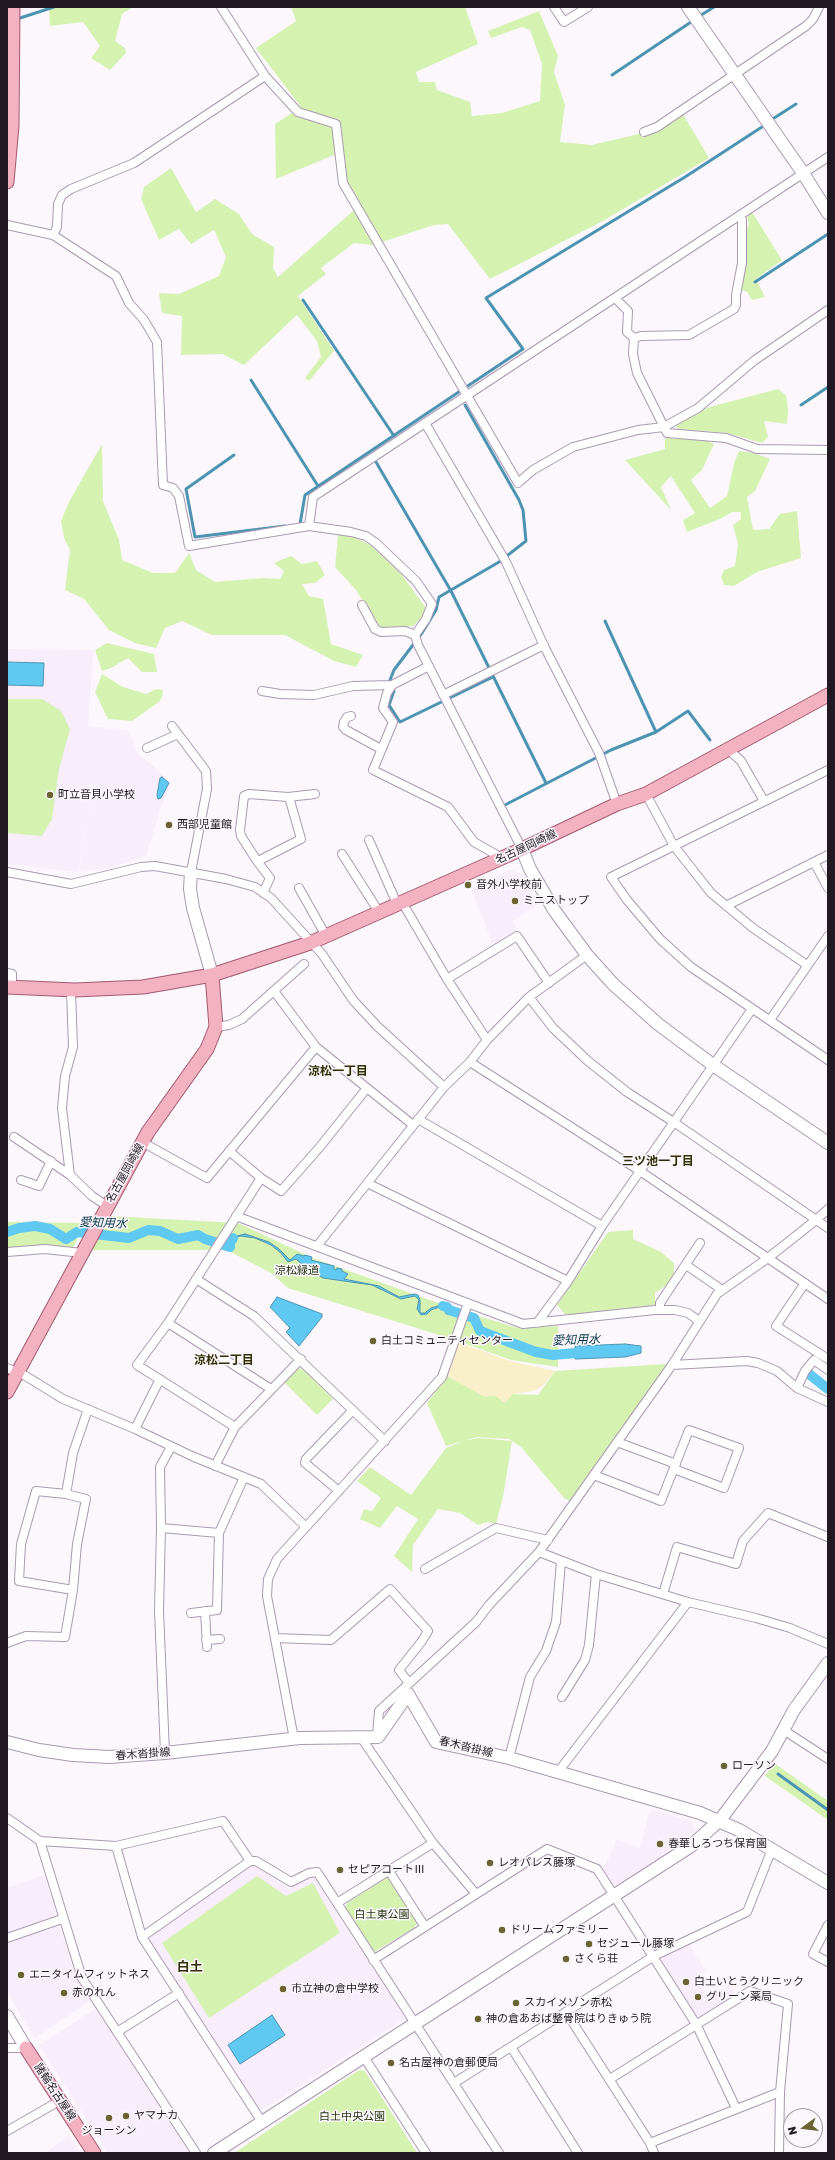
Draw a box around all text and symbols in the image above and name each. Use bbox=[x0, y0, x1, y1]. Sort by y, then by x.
place label: 町立音貝小学校 bbox=[58, 788, 135, 802]
marker: 町立音貝小学校 bbox=[45, 790, 55, 800]
place label: 西部児童館 bbox=[177, 818, 232, 832]
marker: 西部児童館 bbox=[164, 820, 174, 830]
street label: 名古屋岡崎線 bbox=[493, 827, 559, 867]
place label: 音外小学校前 bbox=[476, 878, 542, 892]
marker: 音外小学校前 bbox=[463, 880, 473, 890]
place label: ミニストップ bbox=[523, 894, 589, 908]
marker: ミニストップ bbox=[510, 896, 520, 906]
district label: 涼松一丁目 bbox=[308, 1064, 368, 1078]
street label: 名古屋岡崎線 bbox=[103, 1141, 147, 1205]
district label: 三ツ池一丁目 bbox=[622, 1154, 694, 1168]
water label: 愛知用水 bbox=[79, 1215, 127, 1231]
park label: 涼松緑道 bbox=[275, 1264, 319, 1278]
water label: 愛知用水 bbox=[552, 1332, 600, 1348]
place label: 白土コミュニティセンター bbox=[381, 1334, 513, 1348]
marker: 白土コミュニティセンター bbox=[368, 1336, 378, 1346]
district label: 涼松二丁目 bbox=[194, 1353, 254, 1367]
street label: 春木沓掛線 bbox=[438, 1734, 494, 1760]
street label: 春木沓掛線 bbox=[115, 1745, 171, 1763]
place label: ローソン bbox=[732, 1759, 776, 1773]
marker: ローソン bbox=[719, 1761, 729, 1771]
place label: 春華しろつち保育園 bbox=[668, 1837, 767, 1851]
marker: 春華しろつち保育園 bbox=[655, 1839, 665, 1849]
place label: レオパレス藤塚 bbox=[498, 1856, 575, 1870]
marker: レオパレス藤塚 bbox=[485, 1858, 495, 1868]
place label: セピアコートⅢ bbox=[348, 1863, 425, 1877]
marker: セピアコートⅢ bbox=[335, 1865, 345, 1875]
park label: 白土東公園 bbox=[355, 1908, 409, 1922]
place label: ドリームファミリー bbox=[510, 1923, 609, 1937]
marker: ドリームファミリー bbox=[497, 1925, 507, 1935]
place label: セジュール藤塚 bbox=[597, 1937, 674, 1951]
marker: セジュール藤塚 bbox=[584, 1939, 594, 1949]
place label: さくら荘 bbox=[574, 1952, 618, 1966]
marker: さくら荘 bbox=[561, 1954, 571, 1964]
district label: 白土 bbox=[177, 1959, 203, 1975]
place label: エニタイムフィットネス bbox=[29, 1968, 150, 1982]
marker: エニタイムフィットネス bbox=[16, 1970, 26, 1980]
place label: 白土いとうクリニック bbox=[694, 1975, 804, 1989]
marker: 白土いとうクリニック bbox=[681, 1977, 691, 1987]
place label: 市立神の倉中学校 bbox=[291, 1982, 379, 1996]
marker: 市立神の倉中学校 bbox=[278, 1984, 288, 1994]
place label: 赤のれん bbox=[72, 1986, 116, 2000]
marker: 赤のれん bbox=[59, 1988, 69, 1998]
place label: グリーン薬局 bbox=[706, 1990, 772, 2004]
marker: グリーン薬局 bbox=[693, 1992, 703, 2002]
place label: スカイメゾン赤松 bbox=[524, 1996, 612, 2010]
marker: スカイメゾン赤松 bbox=[511, 1998, 521, 2008]
place label: 神の倉あおば整骨院はりきゅう院 bbox=[486, 2012, 651, 2026]
marker: 神の倉あおば整骨院はりきゅう院 bbox=[473, 2014, 483, 2024]
place label: 名古屋神の倉郵便局 bbox=[399, 2056, 498, 2070]
marker: 名古屋神の倉郵便局 bbox=[386, 2058, 396, 2068]
street label: 諸輪名古屋線 bbox=[31, 2061, 79, 2123]
north arrow bbox=[783, 2108, 823, 2148]
place label: ヤマナカ bbox=[134, 2109, 178, 2123]
park label: 白土中央公園 bbox=[319, 2110, 385, 2124]
marker: ヤマナカ bbox=[121, 2111, 131, 2121]
marker: ジョーシン bbox=[104, 2113, 114, 2123]
place label: ジョーシン bbox=[82, 2124, 136, 2138]
text: N bbox=[785, 2125, 799, 2137]

